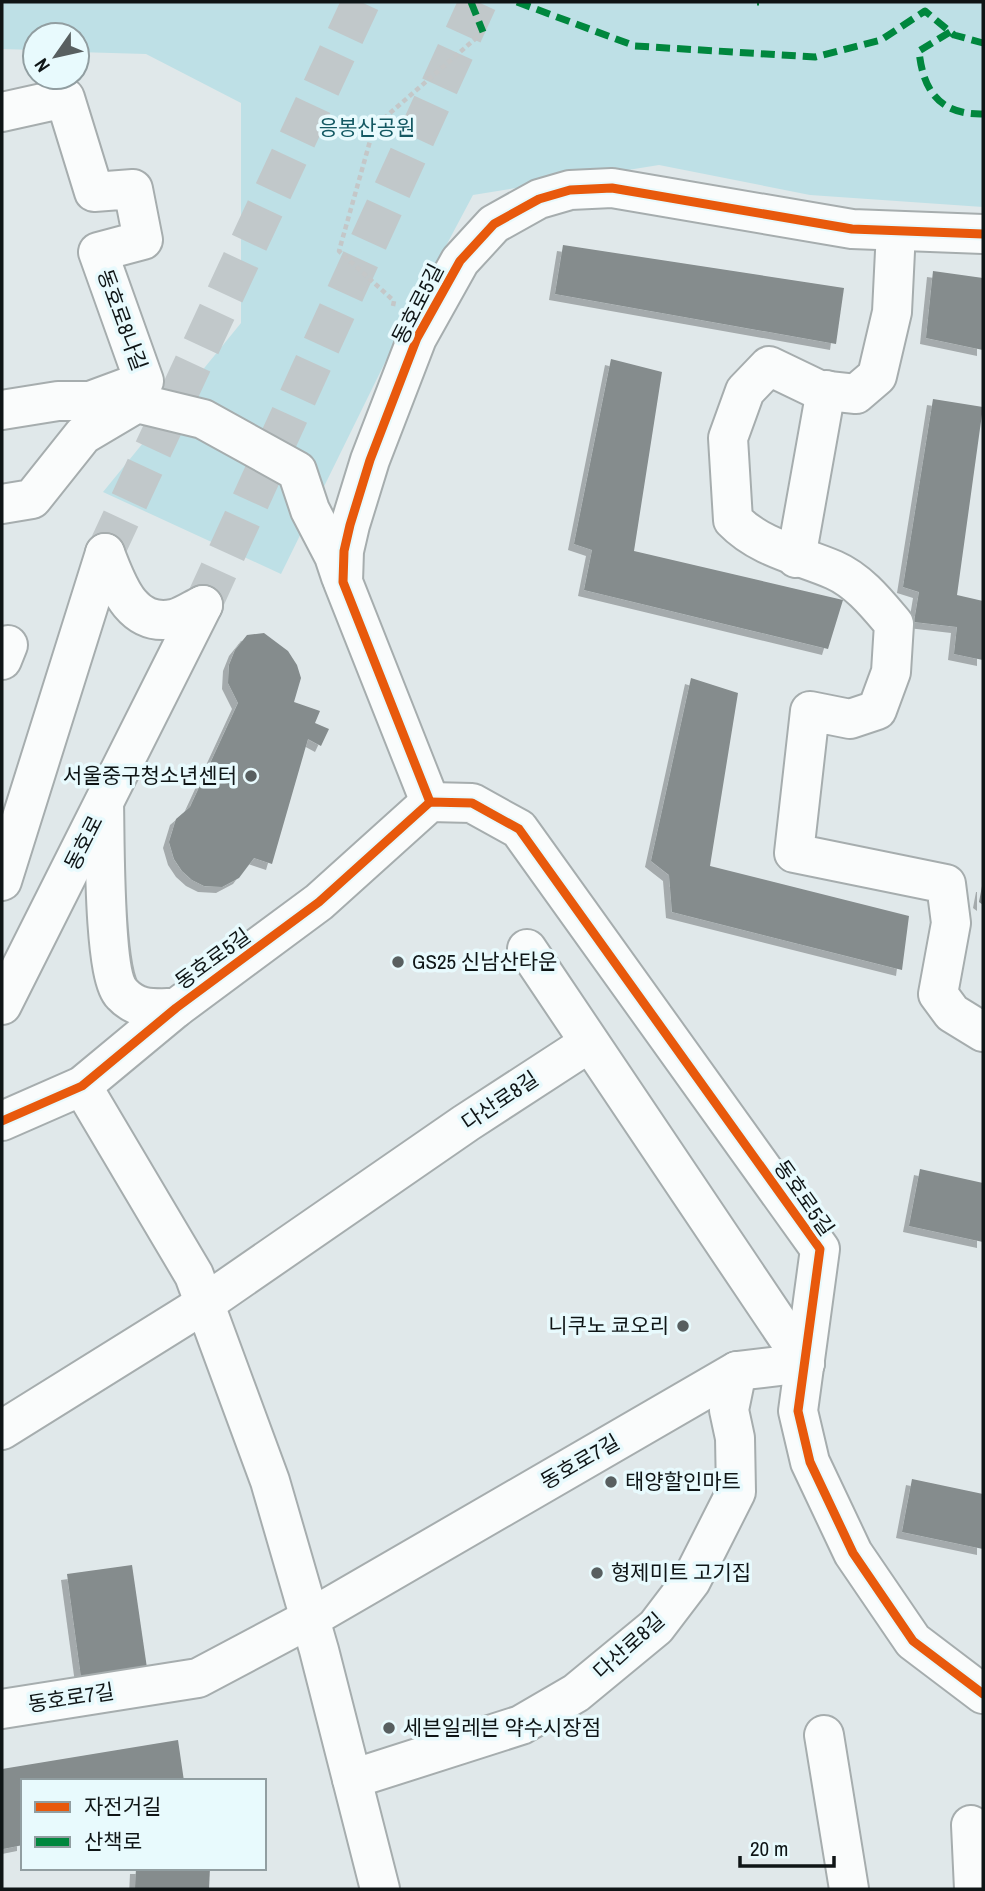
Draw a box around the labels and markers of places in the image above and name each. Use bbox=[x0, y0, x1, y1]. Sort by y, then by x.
place label: 서울중구청소년센터 bbox=[63, 761, 237, 790]
marker: 서울중구청소년센터 bbox=[243, 768, 259, 784]
place label: GS25 신남산타운 bbox=[412, 947, 557, 976]
marker: GS25 신남산타운 bbox=[390, 954, 406, 970]
place label: 니쿠노 쿄오리 bbox=[548, 1311, 669, 1340]
marker: 니쿠노 쿄오리 bbox=[675, 1318, 691, 1334]
place label: 태양할인마트 bbox=[625, 1467, 741, 1496]
marker: 태양할인마트 bbox=[603, 1474, 619, 1490]
place label: 형제미트 고기집 bbox=[611, 1558, 751, 1587]
marker: 형제미트 고기집 bbox=[589, 1565, 605, 1581]
place label: 세븐일레븐 약수시장점 bbox=[403, 1713, 601, 1742]
marker: 세븐일레븐 약수시장점 bbox=[381, 1720, 397, 1736]

